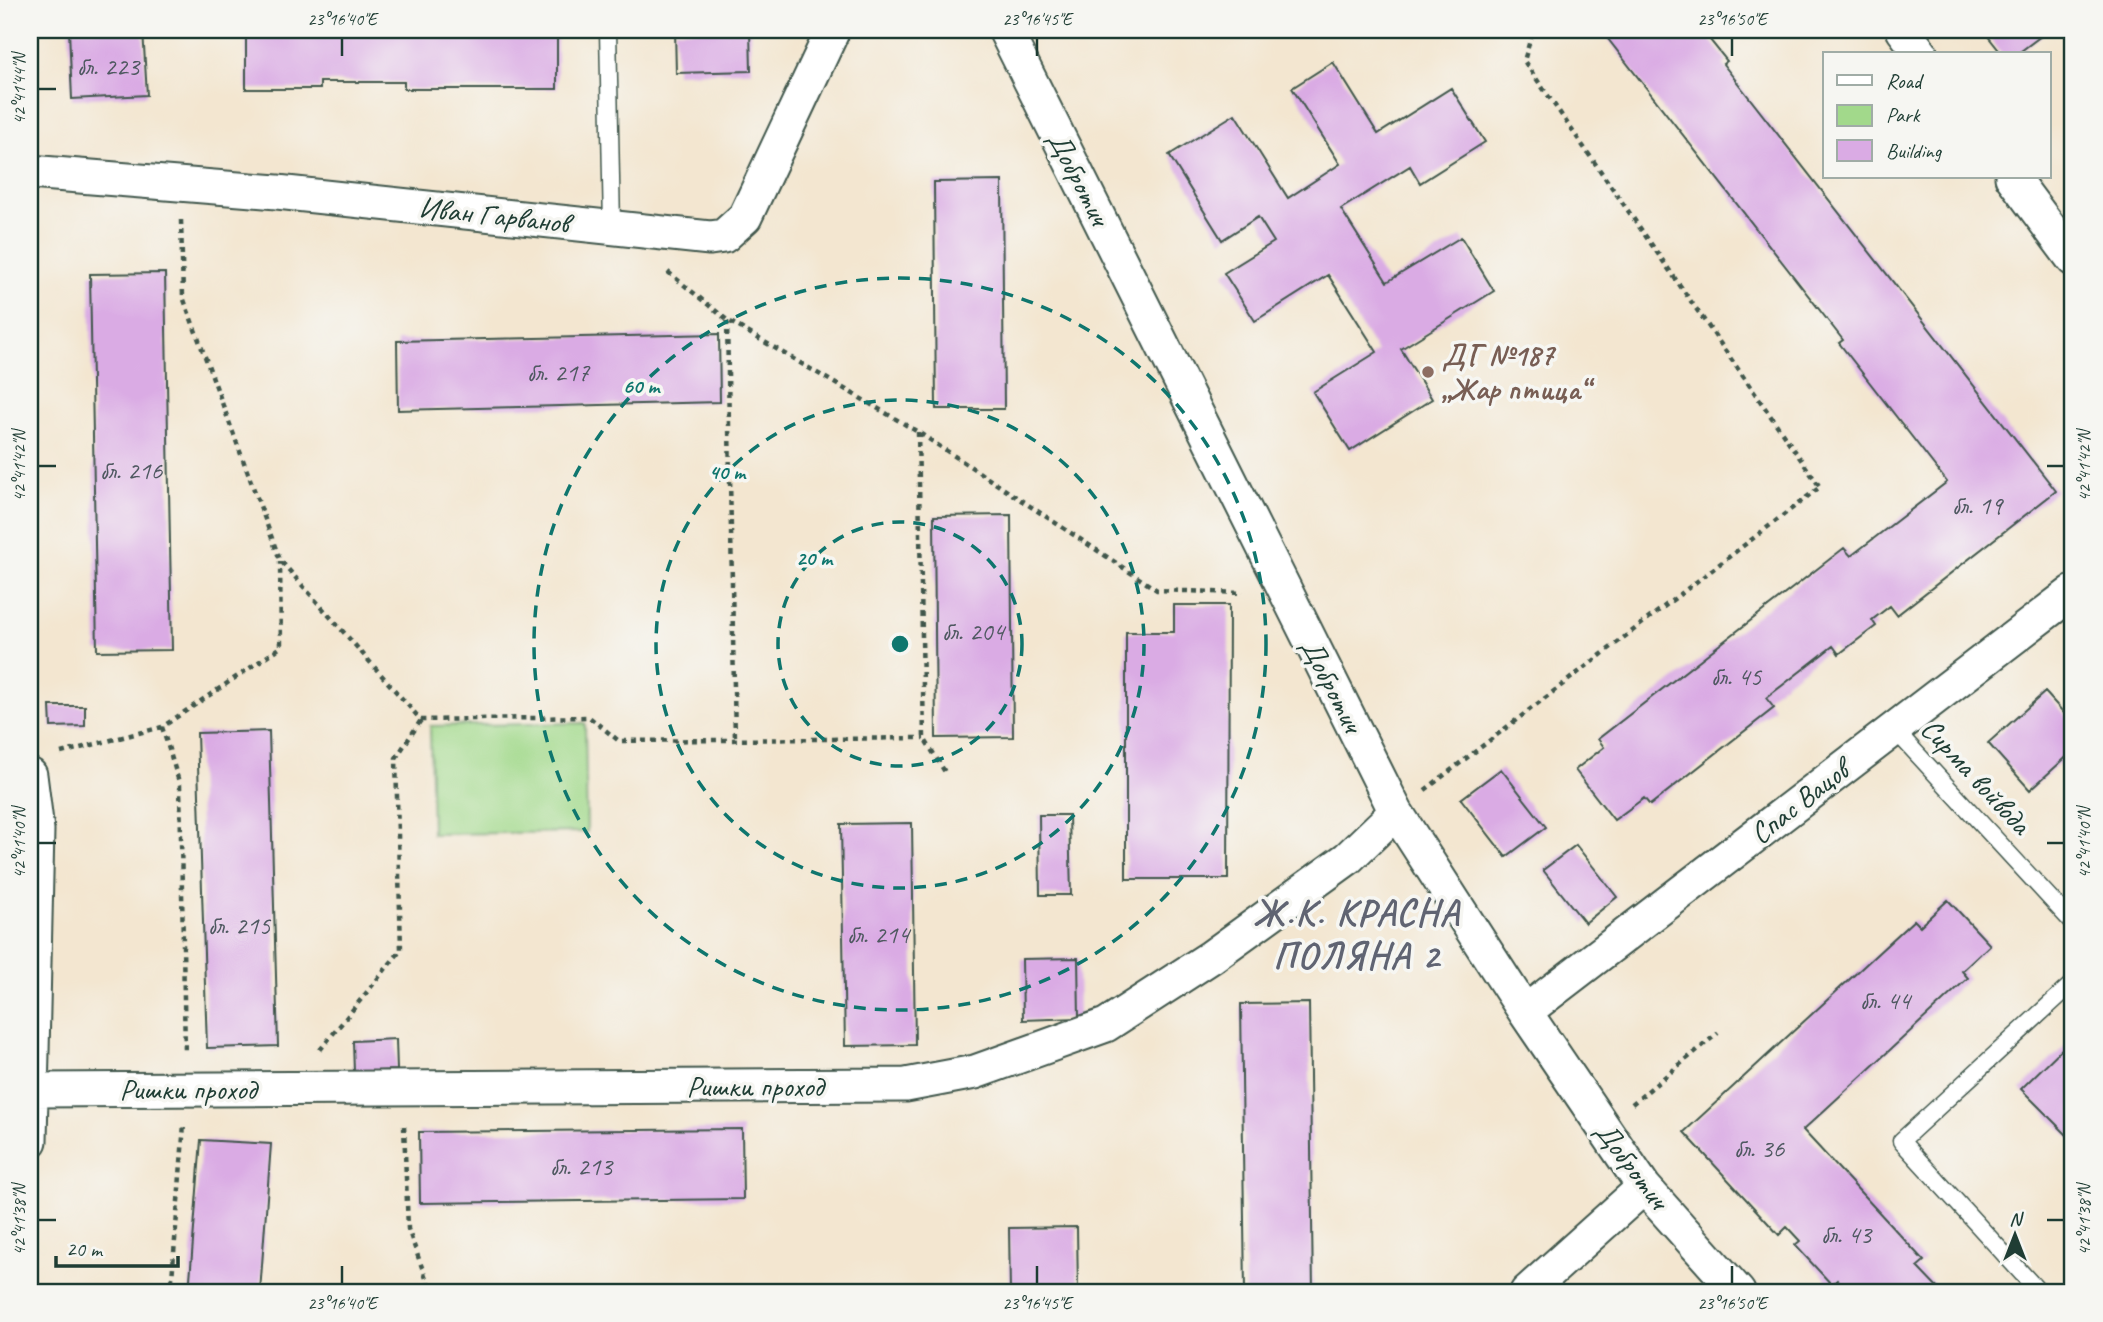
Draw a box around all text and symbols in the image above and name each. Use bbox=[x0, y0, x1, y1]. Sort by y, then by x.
text: 23°16'40"E bbox=[307, 8, 379, 30]
text: 23°16'45"E bbox=[1002, 8, 1074, 30]
text: 23°16'50"E bbox=[1697, 8, 1769, 30]
text: 42°41'44"N bbox=[8, 50, 30, 124]
house number: бл. 223 bbox=[77, 50, 141, 83]
legend bbox=[1823, 52, 2050, 178]
text: Road bbox=[1886, 68, 1925, 94]
text: Park bbox=[1886, 102, 1921, 128]
street label: Добротич bbox=[1039, 124, 1120, 234]
text: Building bbox=[1886, 138, 1943, 164]
street label: Иван Гарванов bbox=[417, 188, 577, 242]
place label: ДГ №187 „Жар птица“ bbox=[1442, 336, 1595, 408]
house number: бл. 217 bbox=[527, 356, 590, 389]
marker: ДГ №187 „Жар птица“ bbox=[1420, 364, 1436, 380]
text: 60 m bbox=[623, 373, 661, 399]
text: 42°41'42"N bbox=[8, 427, 30, 501]
text: 42°41'42"N bbox=[2073, 427, 2095, 501]
house number: бл. 216 bbox=[100, 454, 163, 487]
text: 40 m bbox=[709, 459, 747, 485]
house number: бл. 19 bbox=[1952, 489, 2005, 522]
text: 20 m bbox=[796, 545, 834, 571]
house number: бл. 204 bbox=[942, 615, 1006, 648]
street label: Добротич bbox=[1292, 631, 1373, 741]
centre of rings bbox=[888, 632, 912, 656]
house number: бл. 45 bbox=[1711, 660, 1763, 693]
street label: Сирма войвода bbox=[1913, 710, 2041, 844]
street label: Спас Вацов bbox=[1742, 747, 1861, 852]
text: 42°41'40"N bbox=[8, 804, 30, 878]
text: 42°41'40"N bbox=[2073, 804, 2095, 878]
district label: Ж.К. КРАСНА ПОЛЯНА 2 bbox=[1254, 889, 1462, 979]
house number: бл. 215 bbox=[208, 909, 271, 942]
house number: бл. 214 bbox=[847, 918, 911, 951]
house number: бл. 44 bbox=[1860, 984, 1913, 1017]
street label: Ришки проход bbox=[687, 1067, 827, 1105]
street label: Ришки проход bbox=[120, 1070, 260, 1108]
street label: Добротич bbox=[1586, 1113, 1679, 1219]
house number: бл. 36 bbox=[1734, 1132, 1786, 1165]
house number: бл. 213 bbox=[550, 1150, 614, 1183]
text: 42°41'38"N bbox=[8, 1181, 30, 1255]
text: 42°41'38"N bbox=[2073, 1181, 2095, 1255]
north arrow bbox=[1980, 1200, 2050, 1270]
text: N bbox=[2009, 1207, 2024, 1231]
house number: бл. 43 bbox=[1821, 1218, 1874, 1251]
scale bar bbox=[56, 1224, 178, 1268]
text: 20 m bbox=[66, 1236, 104, 1262]
text: 23°16'40"E bbox=[307, 1292, 379, 1314]
text: 23°16'45"E bbox=[1002, 1292, 1074, 1314]
text: 23°16'50"E bbox=[1697, 1292, 1769, 1314]

